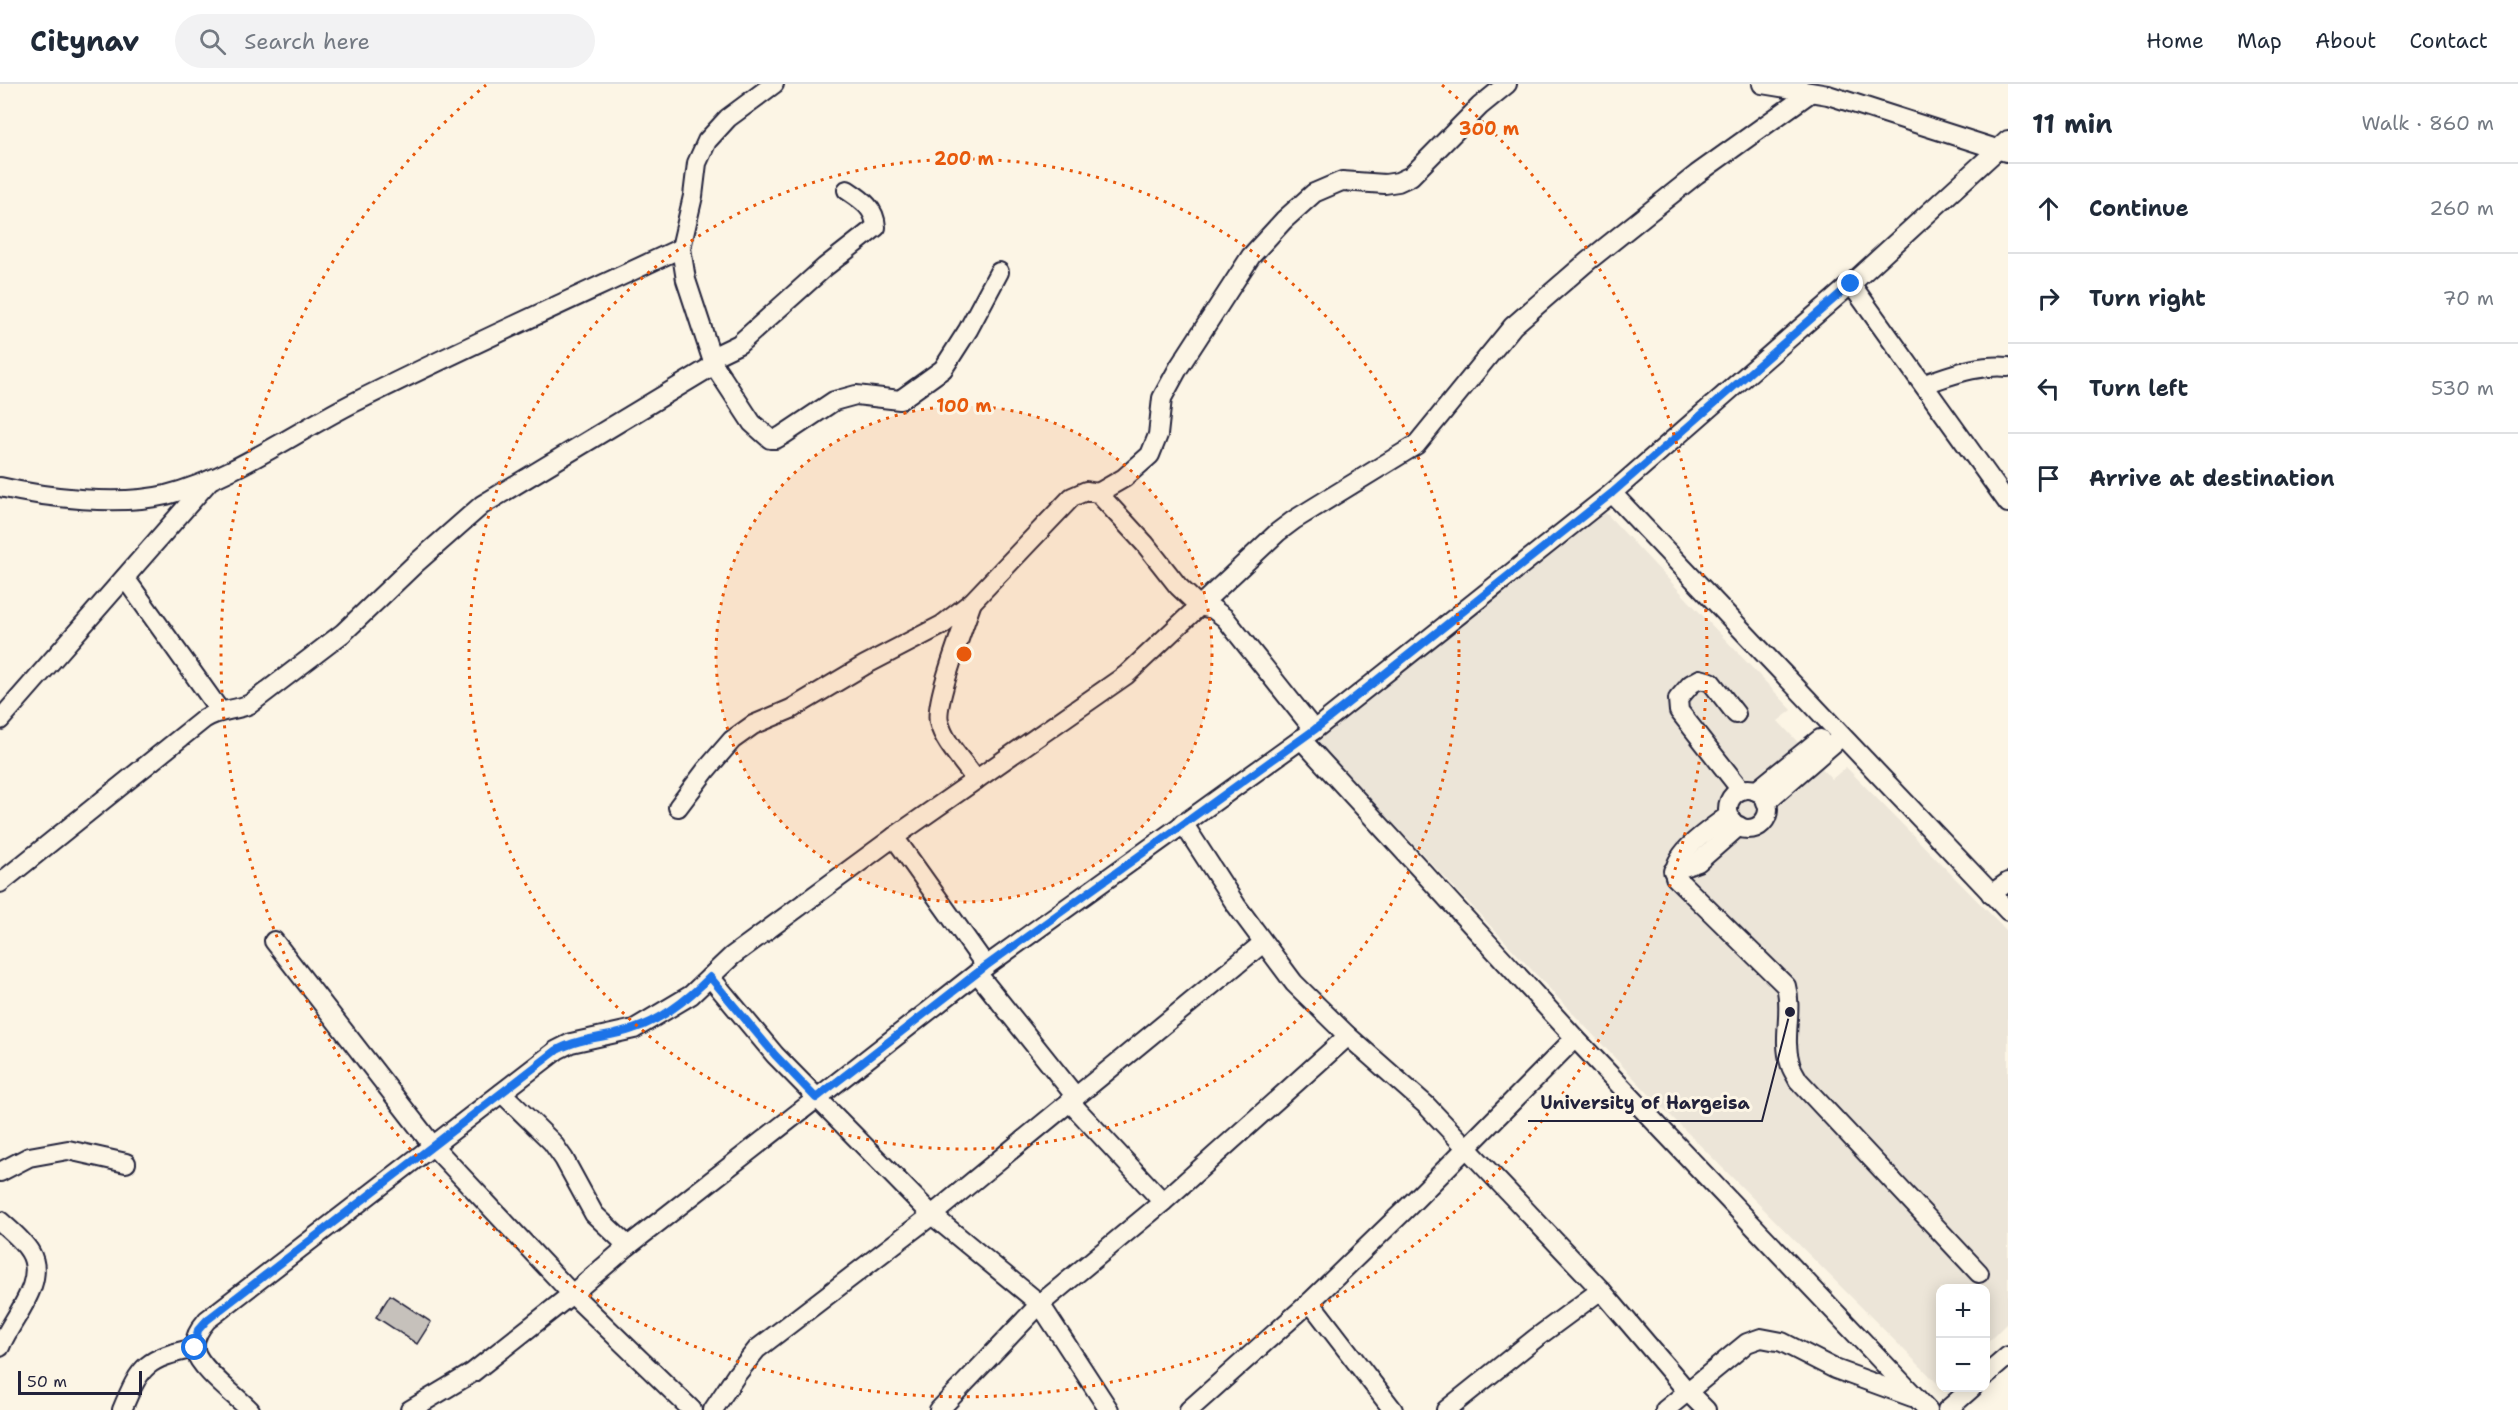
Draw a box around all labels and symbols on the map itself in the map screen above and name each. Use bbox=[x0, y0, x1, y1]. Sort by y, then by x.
text: 300 m bbox=[1459, 117, 1520, 141]
text: 200 m bbox=[934, 147, 995, 171]
route end bbox=[1837, 270, 1863, 296]
text: 100 m bbox=[936, 394, 992, 418]
centre of rings bbox=[954, 644, 974, 664]
callout: University of Hargeisa bbox=[1528, 1085, 1762, 1121]
text: University of Hargeisa bbox=[1540, 1091, 1750, 1115]
route start bbox=[181, 1334, 207, 1360]
scale bar bbox=[18, 1368, 142, 1396]

